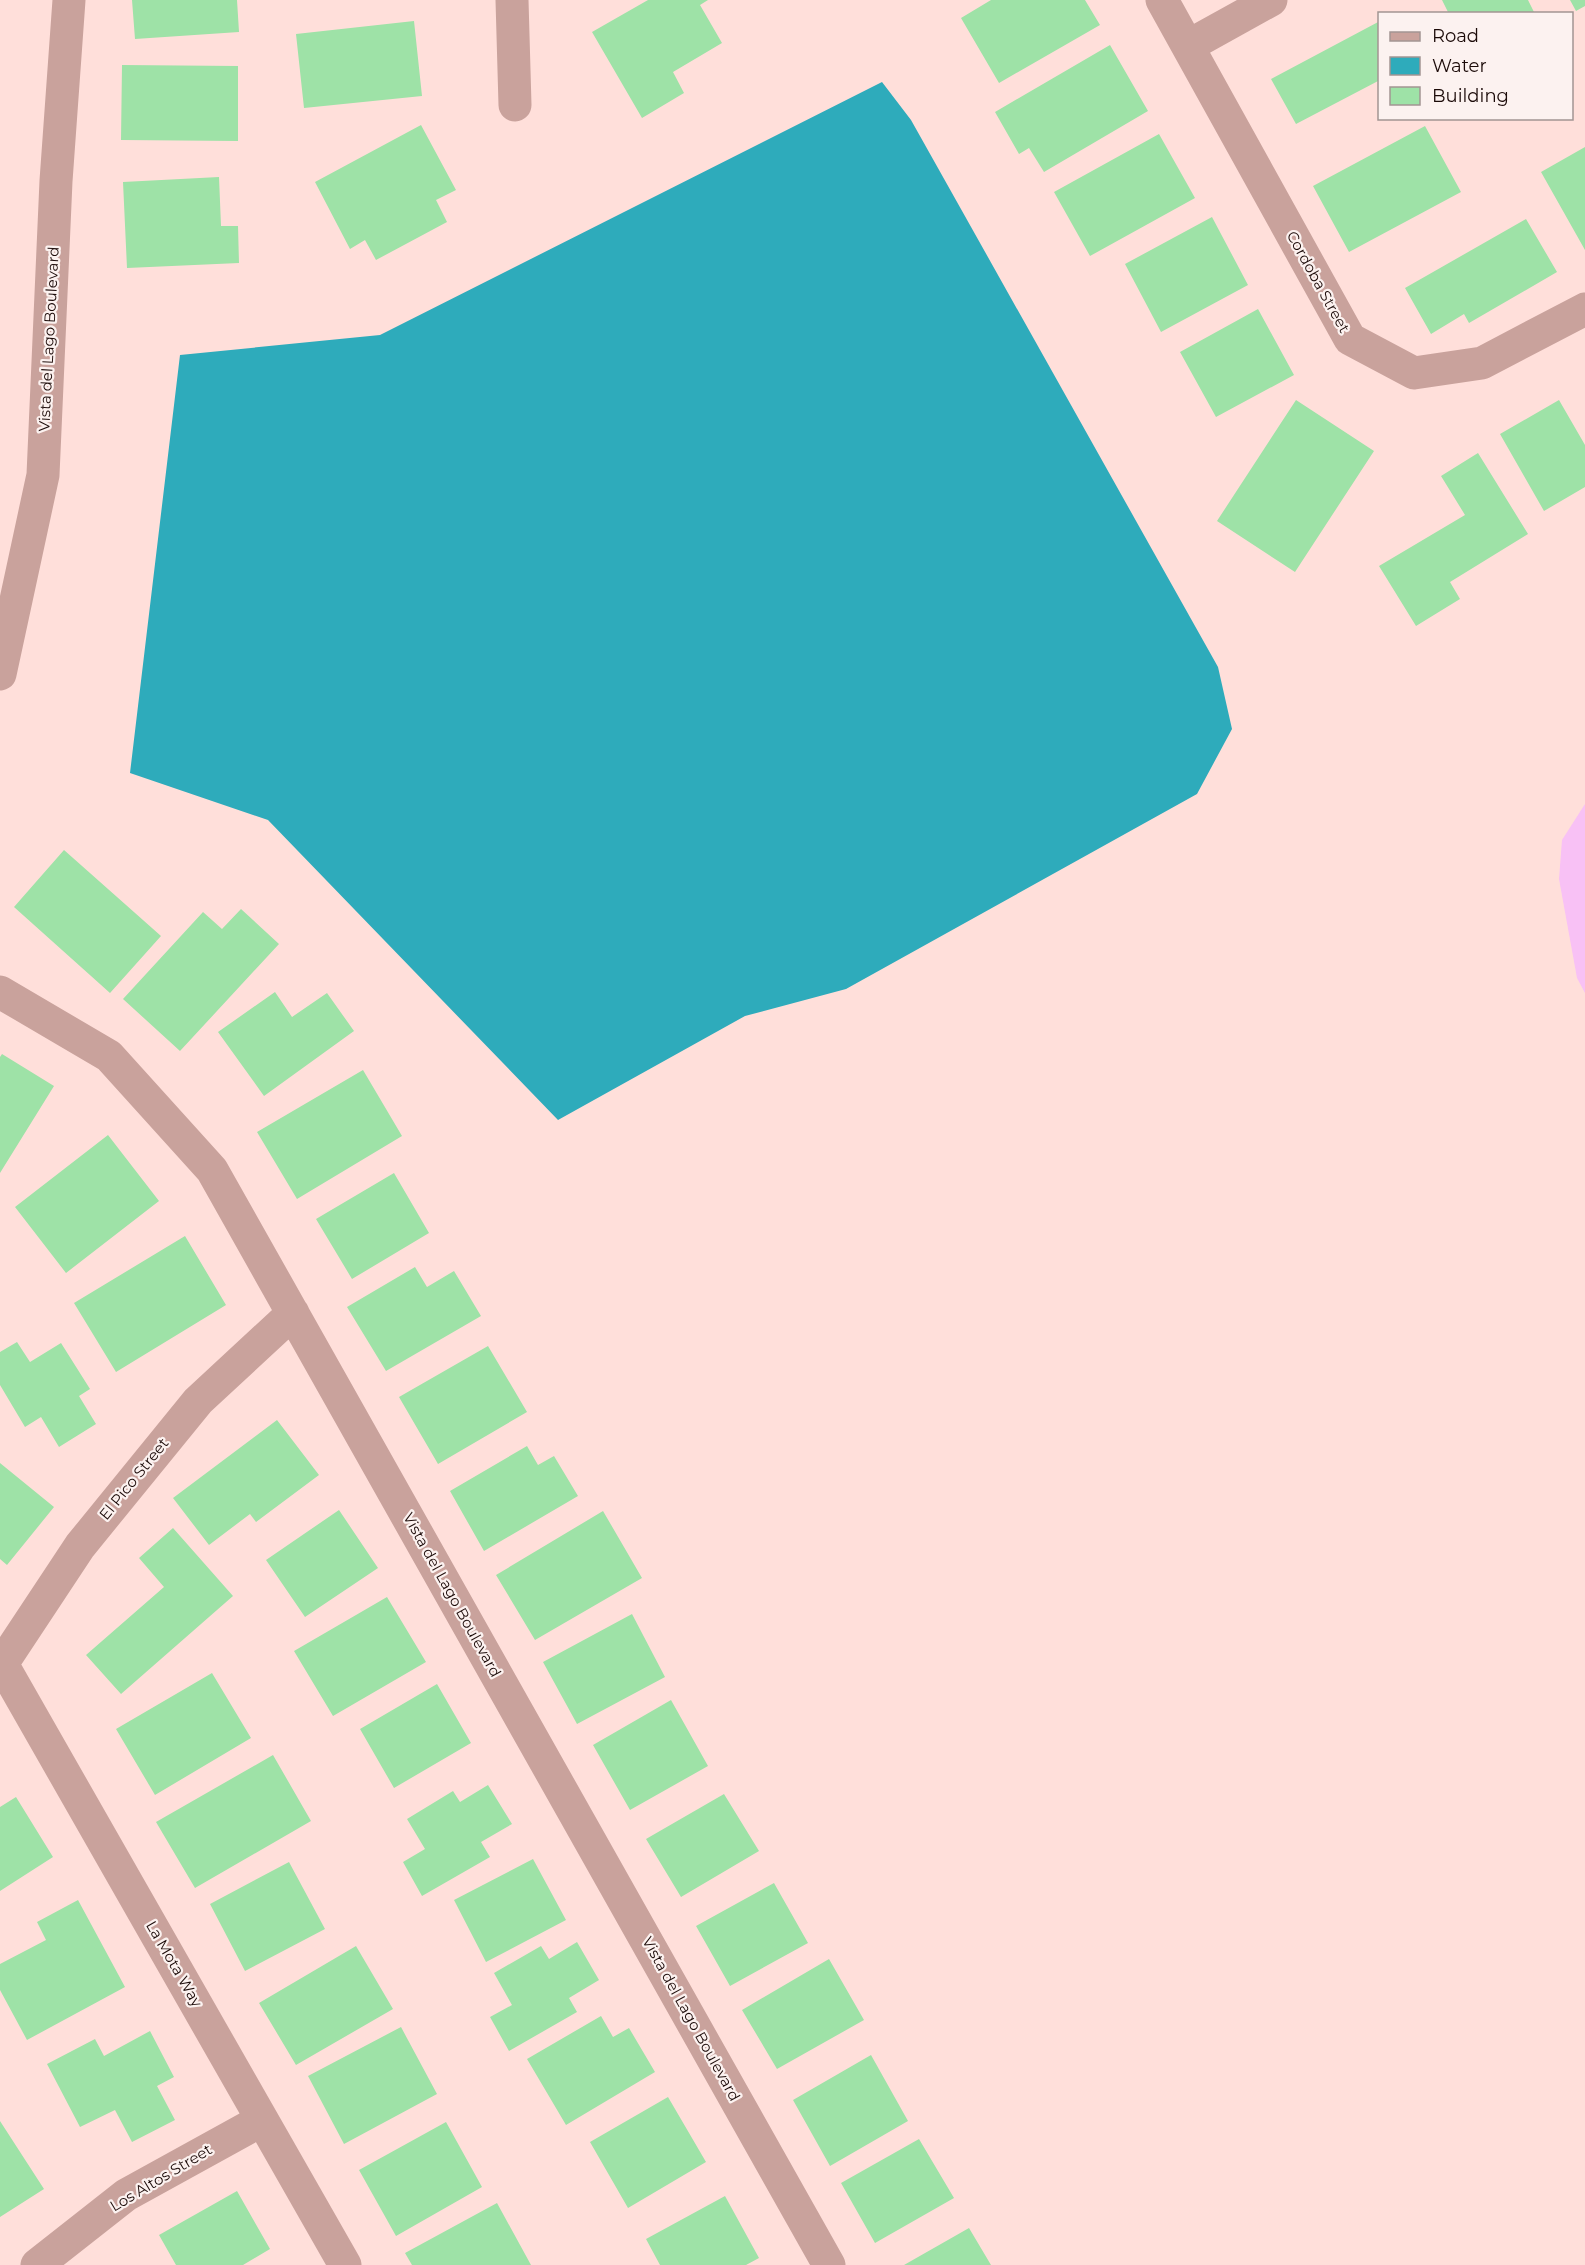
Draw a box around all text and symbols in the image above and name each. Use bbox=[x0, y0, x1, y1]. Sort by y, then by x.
legend bbox=[1378, 12, 1573, 120]
text: Road bbox=[1432, 25, 1479, 47]
text: Water bbox=[1432, 55, 1487, 77]
text: Building bbox=[1432, 85, 1509, 107]
street label: Cordoba Street bbox=[1283, 228, 1354, 336]
street label: Vista del Lago Boulevard bbox=[34, 246, 63, 432]
street label: El Pico Street bbox=[95, 1434, 172, 1523]
street label: Vista del Lago Boulevard bbox=[399, 1509, 506, 1680]
street label: La Mota Way bbox=[142, 1917, 207, 2011]
street label: Vista del Lago Boulevard bbox=[638, 1933, 745, 2104]
street label: Los Altos Street bbox=[106, 2140, 215, 2216]

